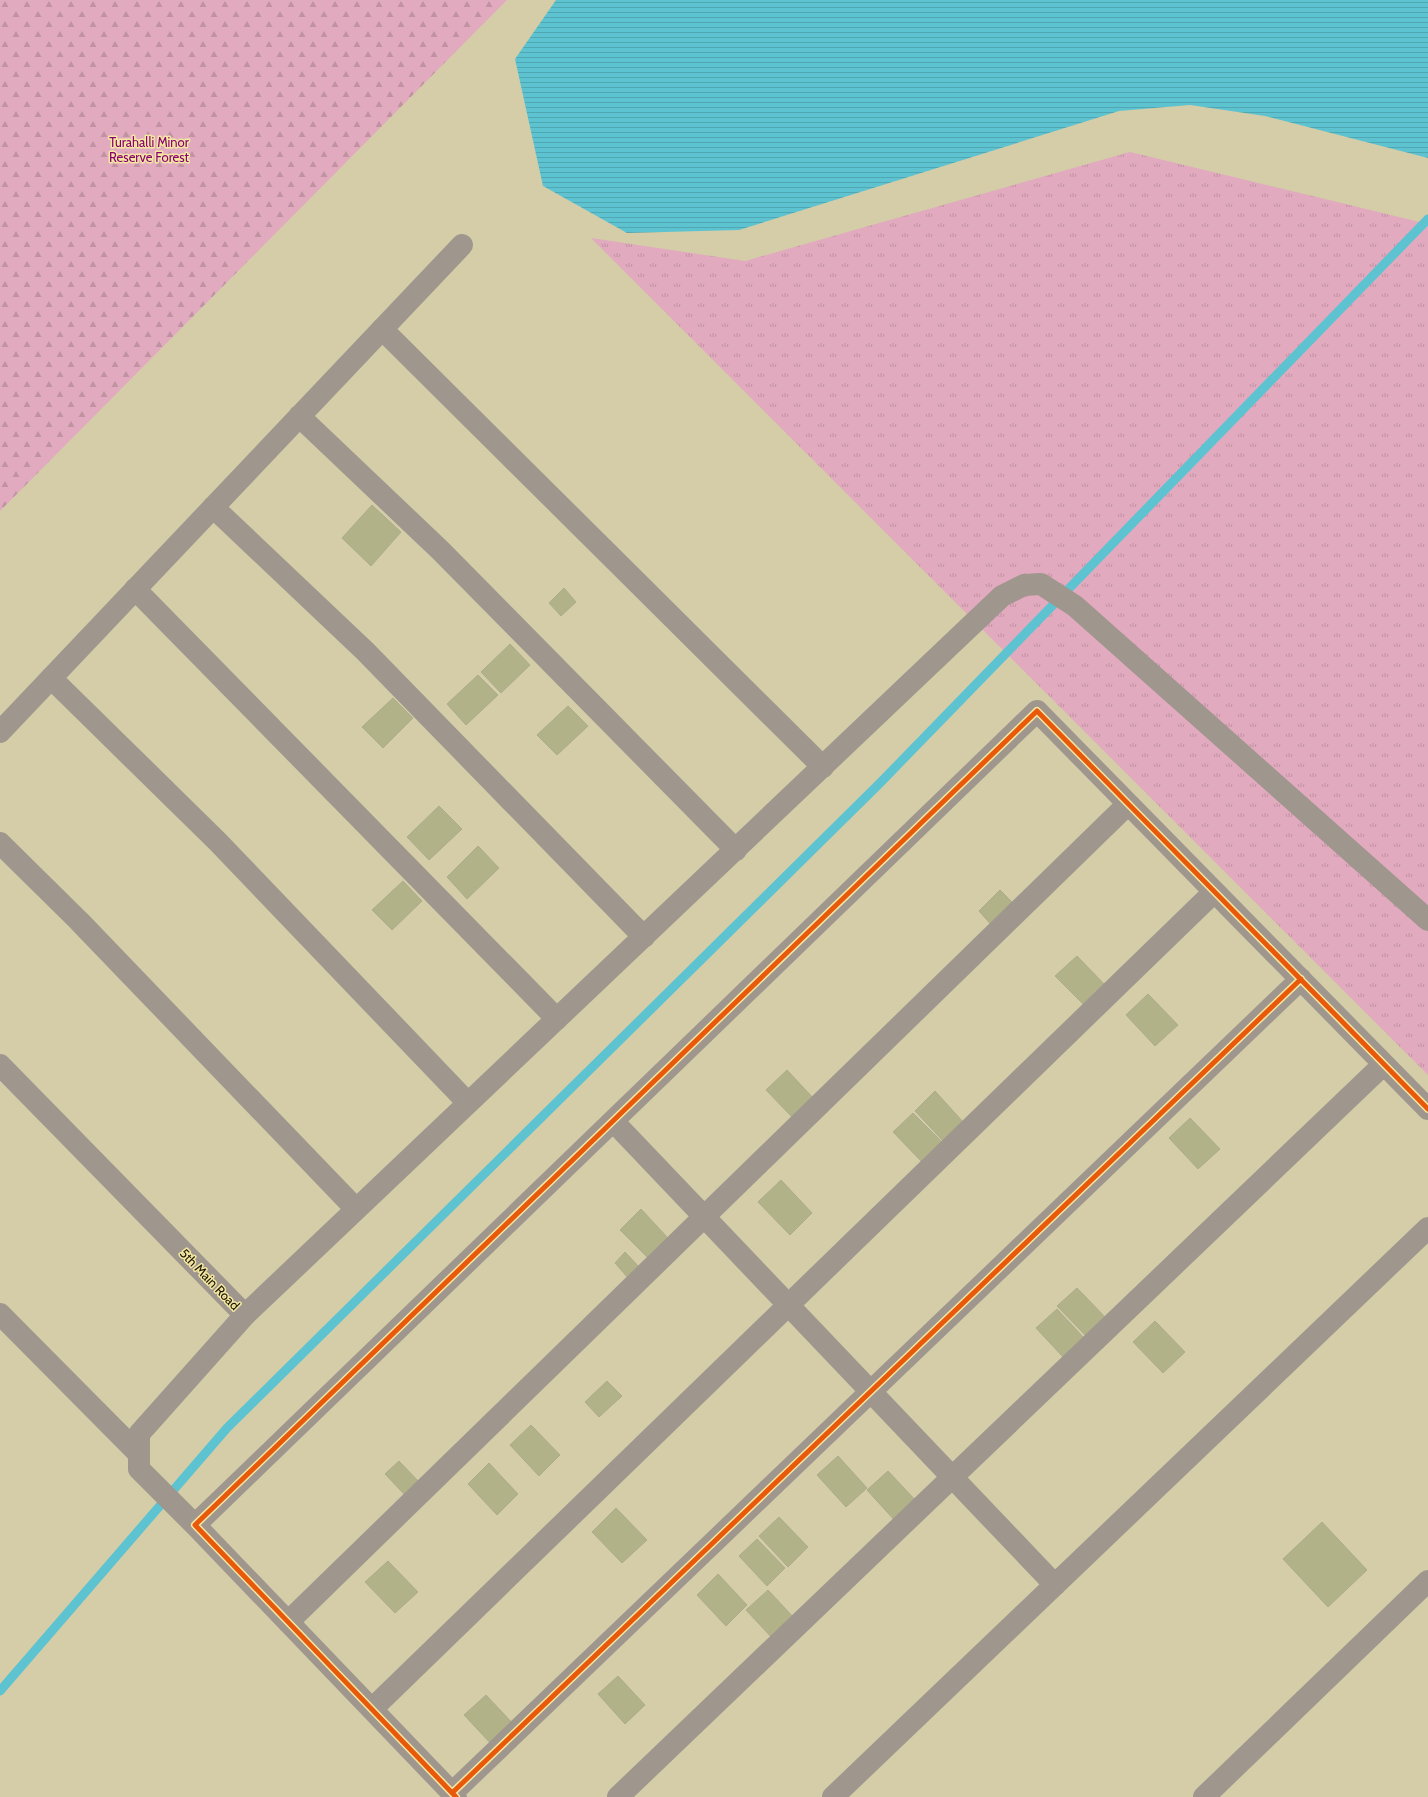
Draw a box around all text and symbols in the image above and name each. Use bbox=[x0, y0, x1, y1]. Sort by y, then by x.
park label: Turahalli Minor Reserve Forest bbox=[109, 134, 190, 165]
street label: 5th Main Road bbox=[177, 1245, 243, 1313]

